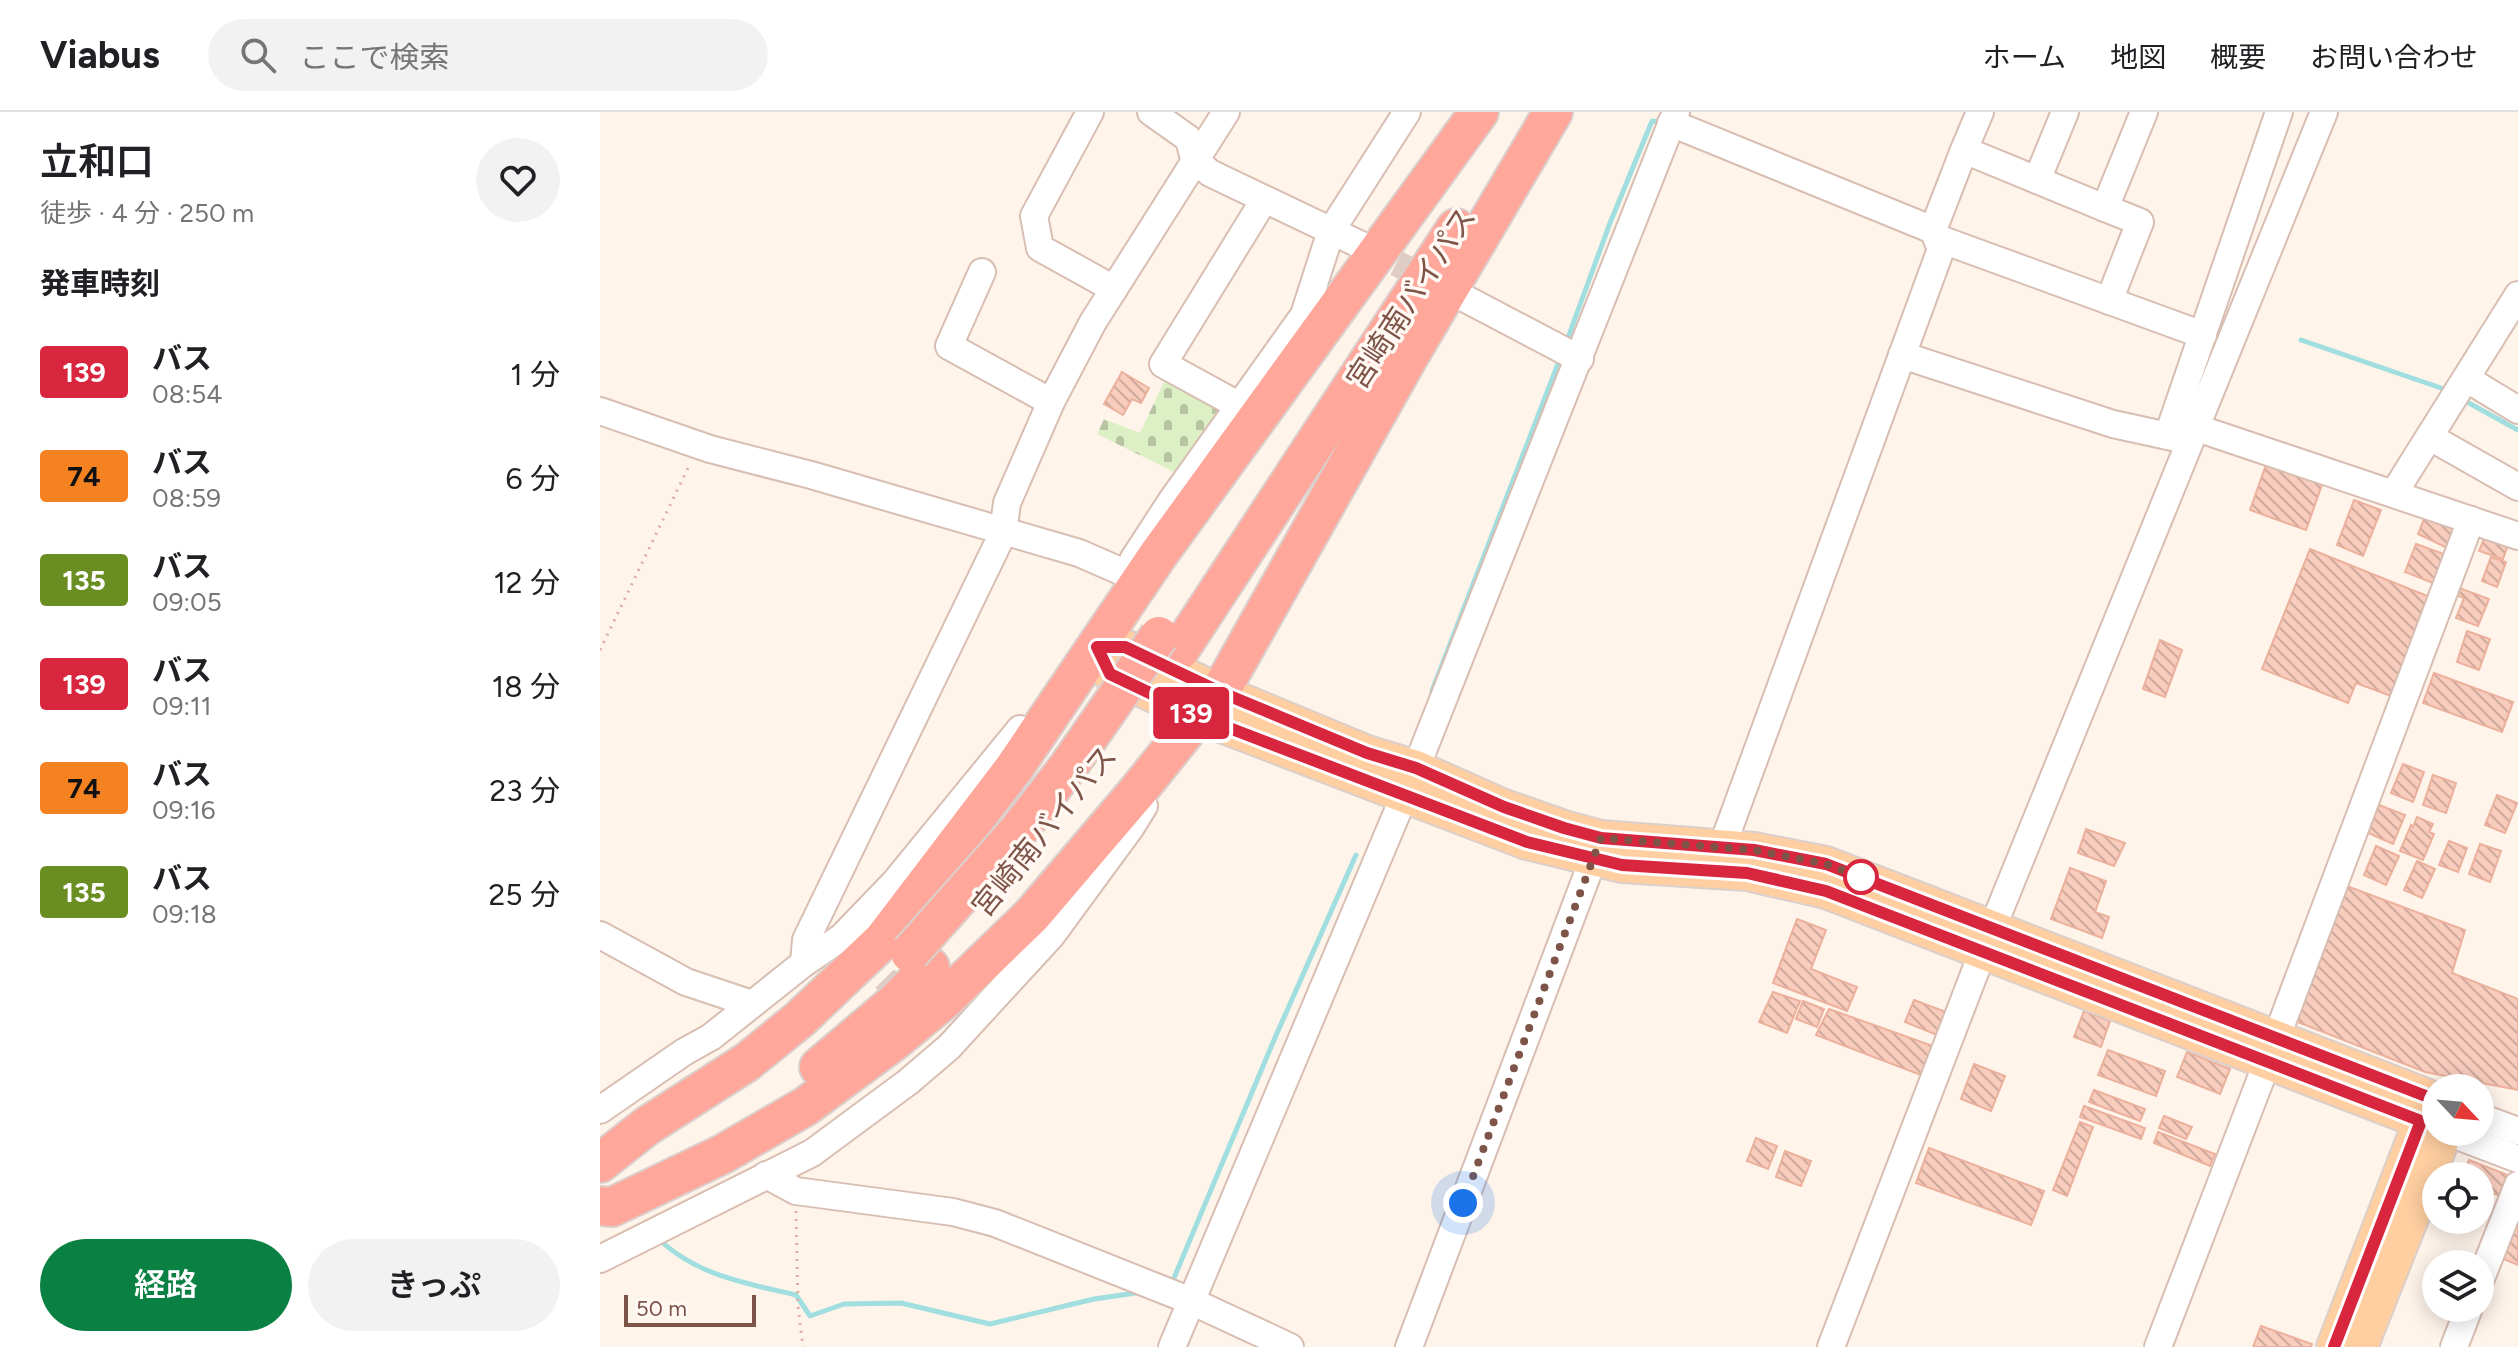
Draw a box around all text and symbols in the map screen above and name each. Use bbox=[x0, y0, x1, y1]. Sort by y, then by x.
search box bbox=[208, 19, 768, 91]
text: Viabus bbox=[40, 32, 160, 78]
icon: search bbox=[236, 33, 280, 77]
text: ここで検索 bbox=[300, 39, 450, 76]
text: ホーム bbox=[1983, 40, 2066, 74]
text: 地図 bbox=[2110, 40, 2166, 74]
text: 概要 bbox=[2210, 40, 2266, 74]
text: お問い合わせ bbox=[2310, 40, 2478, 74]
button: heart bbox=[476, 138, 560, 222]
text: 立和口 bbox=[40, 139, 154, 185]
text: 徒歩 · 4 分 · 250 m bbox=[40, 197, 254, 229]
street label: 宮崎南バイパス bbox=[1338, 200, 1484, 396]
text: 発車時刻 bbox=[40, 265, 160, 302]
text: バス bbox=[152, 340, 212, 377]
text: 139 bbox=[62, 355, 106, 389]
text: 1 分 bbox=[510, 356, 560, 393]
text: 08:54 bbox=[152, 378, 222, 410]
text: バス bbox=[152, 444, 212, 481]
text: 74 bbox=[67, 459, 101, 493]
text: 6 分 bbox=[506, 460, 560, 497]
text: 08:59 bbox=[152, 482, 221, 514]
text: バス bbox=[152, 548, 212, 585]
text: 135 bbox=[62, 563, 106, 597]
text: 12 分 bbox=[493, 564, 560, 601]
text: 09:05 bbox=[152, 586, 222, 618]
text: バス bbox=[152, 652, 212, 689]
text: 139 bbox=[62, 667, 106, 701]
text: 18 分 bbox=[492, 668, 560, 705]
line badge: 139 bbox=[1145, 687, 1237, 739]
text: 09:11 bbox=[152, 690, 211, 722]
text: 139 bbox=[1169, 696, 1213, 730]
street label: 宮崎南バイパス bbox=[964, 738, 1124, 924]
text: バス bbox=[152, 756, 212, 793]
text: 74 bbox=[67, 771, 101, 805]
text: 23 分 bbox=[490, 772, 560, 809]
text: 09:16 bbox=[152, 794, 215, 826]
text: バス bbox=[152, 860, 212, 897]
unlabelled marker bbox=[1844, 860, 1878, 894]
text: 135 bbox=[62, 875, 106, 909]
text: 25 分 bbox=[489, 876, 560, 913]
text: 09:18 bbox=[152, 898, 217, 930]
north arrow bbox=[2422, 1074, 2494, 1146]
map controls bbox=[2422, 1074, 2494, 1322]
button: locate bbox=[2422, 1162, 2494, 1234]
your location bbox=[1443, 1183, 1483, 1223]
button: 経路 bbox=[40, 1239, 292, 1331]
button: きっぷ bbox=[308, 1239, 560, 1331]
button: layers bbox=[2422, 1250, 2494, 1322]
scale bar bbox=[624, 1291, 756, 1327]
text: 50 m bbox=[636, 1295, 687, 1322]

